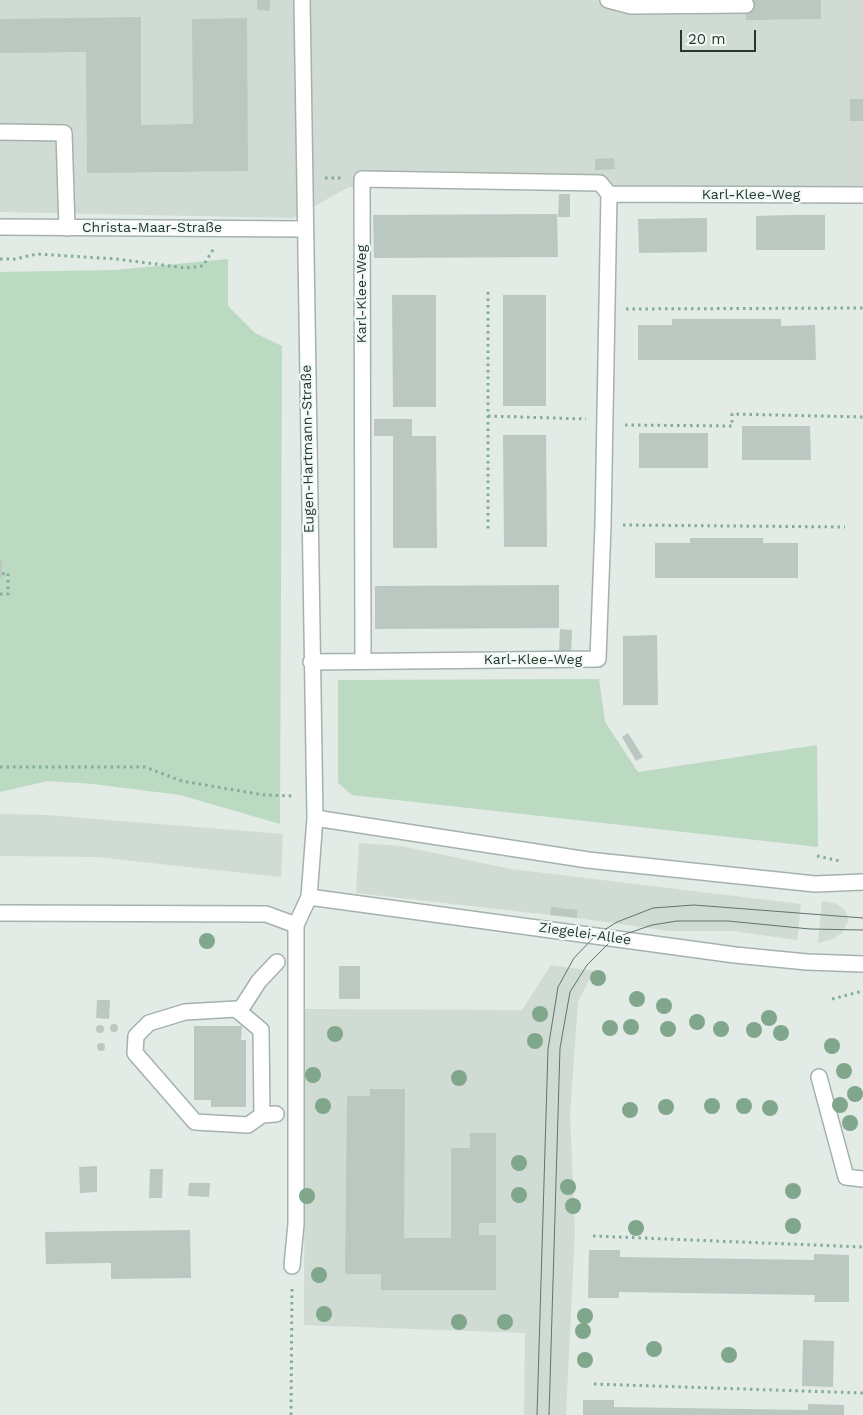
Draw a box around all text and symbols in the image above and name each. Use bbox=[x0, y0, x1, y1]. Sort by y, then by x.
scale bar bbox=[683, 20, 759, 52]
text: 20 m bbox=[688, 30, 726, 48]
street label: Karl-Klee-Weg bbox=[702, 187, 800, 203]
street label: Christa-Maar-Straße bbox=[82, 220, 222, 236]
street label: Karl-Klee-Weg bbox=[354, 245, 370, 343]
street label: Eugen-Hartmann-Straße bbox=[298, 365, 318, 533]
street label: Karl-Klee-Weg bbox=[484, 652, 582, 668]
street label: Ziegelei-Allee bbox=[538, 919, 632, 949]

